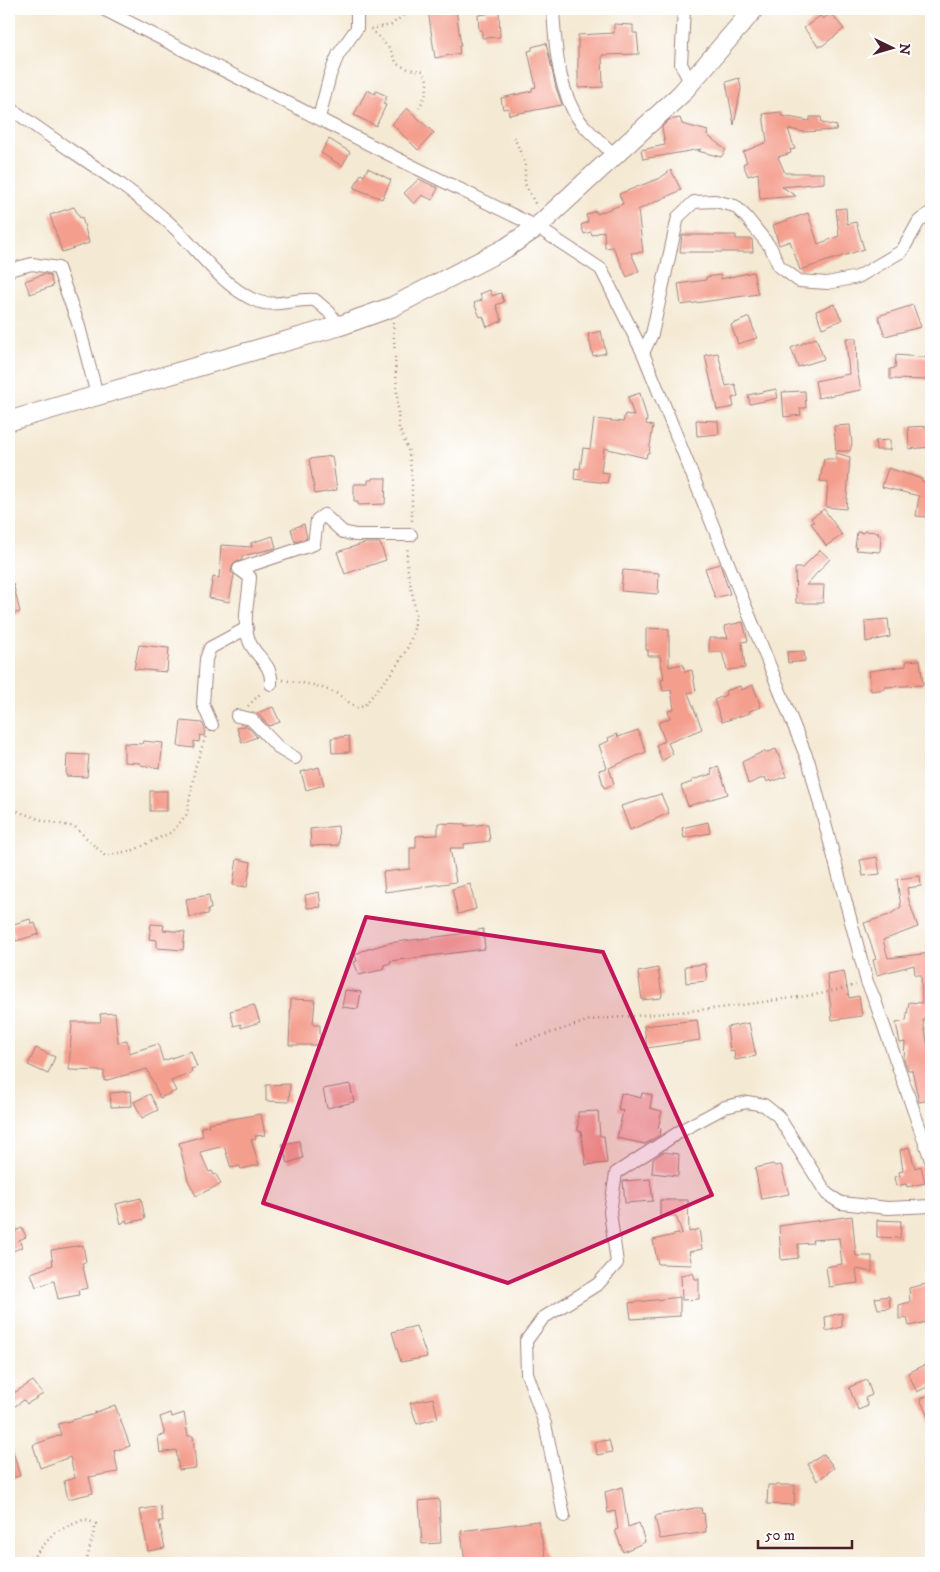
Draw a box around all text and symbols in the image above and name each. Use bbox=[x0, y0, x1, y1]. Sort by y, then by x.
north arrow bbox=[868, 22, 918, 72]
text: N bbox=[894, 43, 913, 56]
scale bar bbox=[758, 1517, 851, 1549]
text: 50 m bbox=[765, 1526, 795, 1545]

